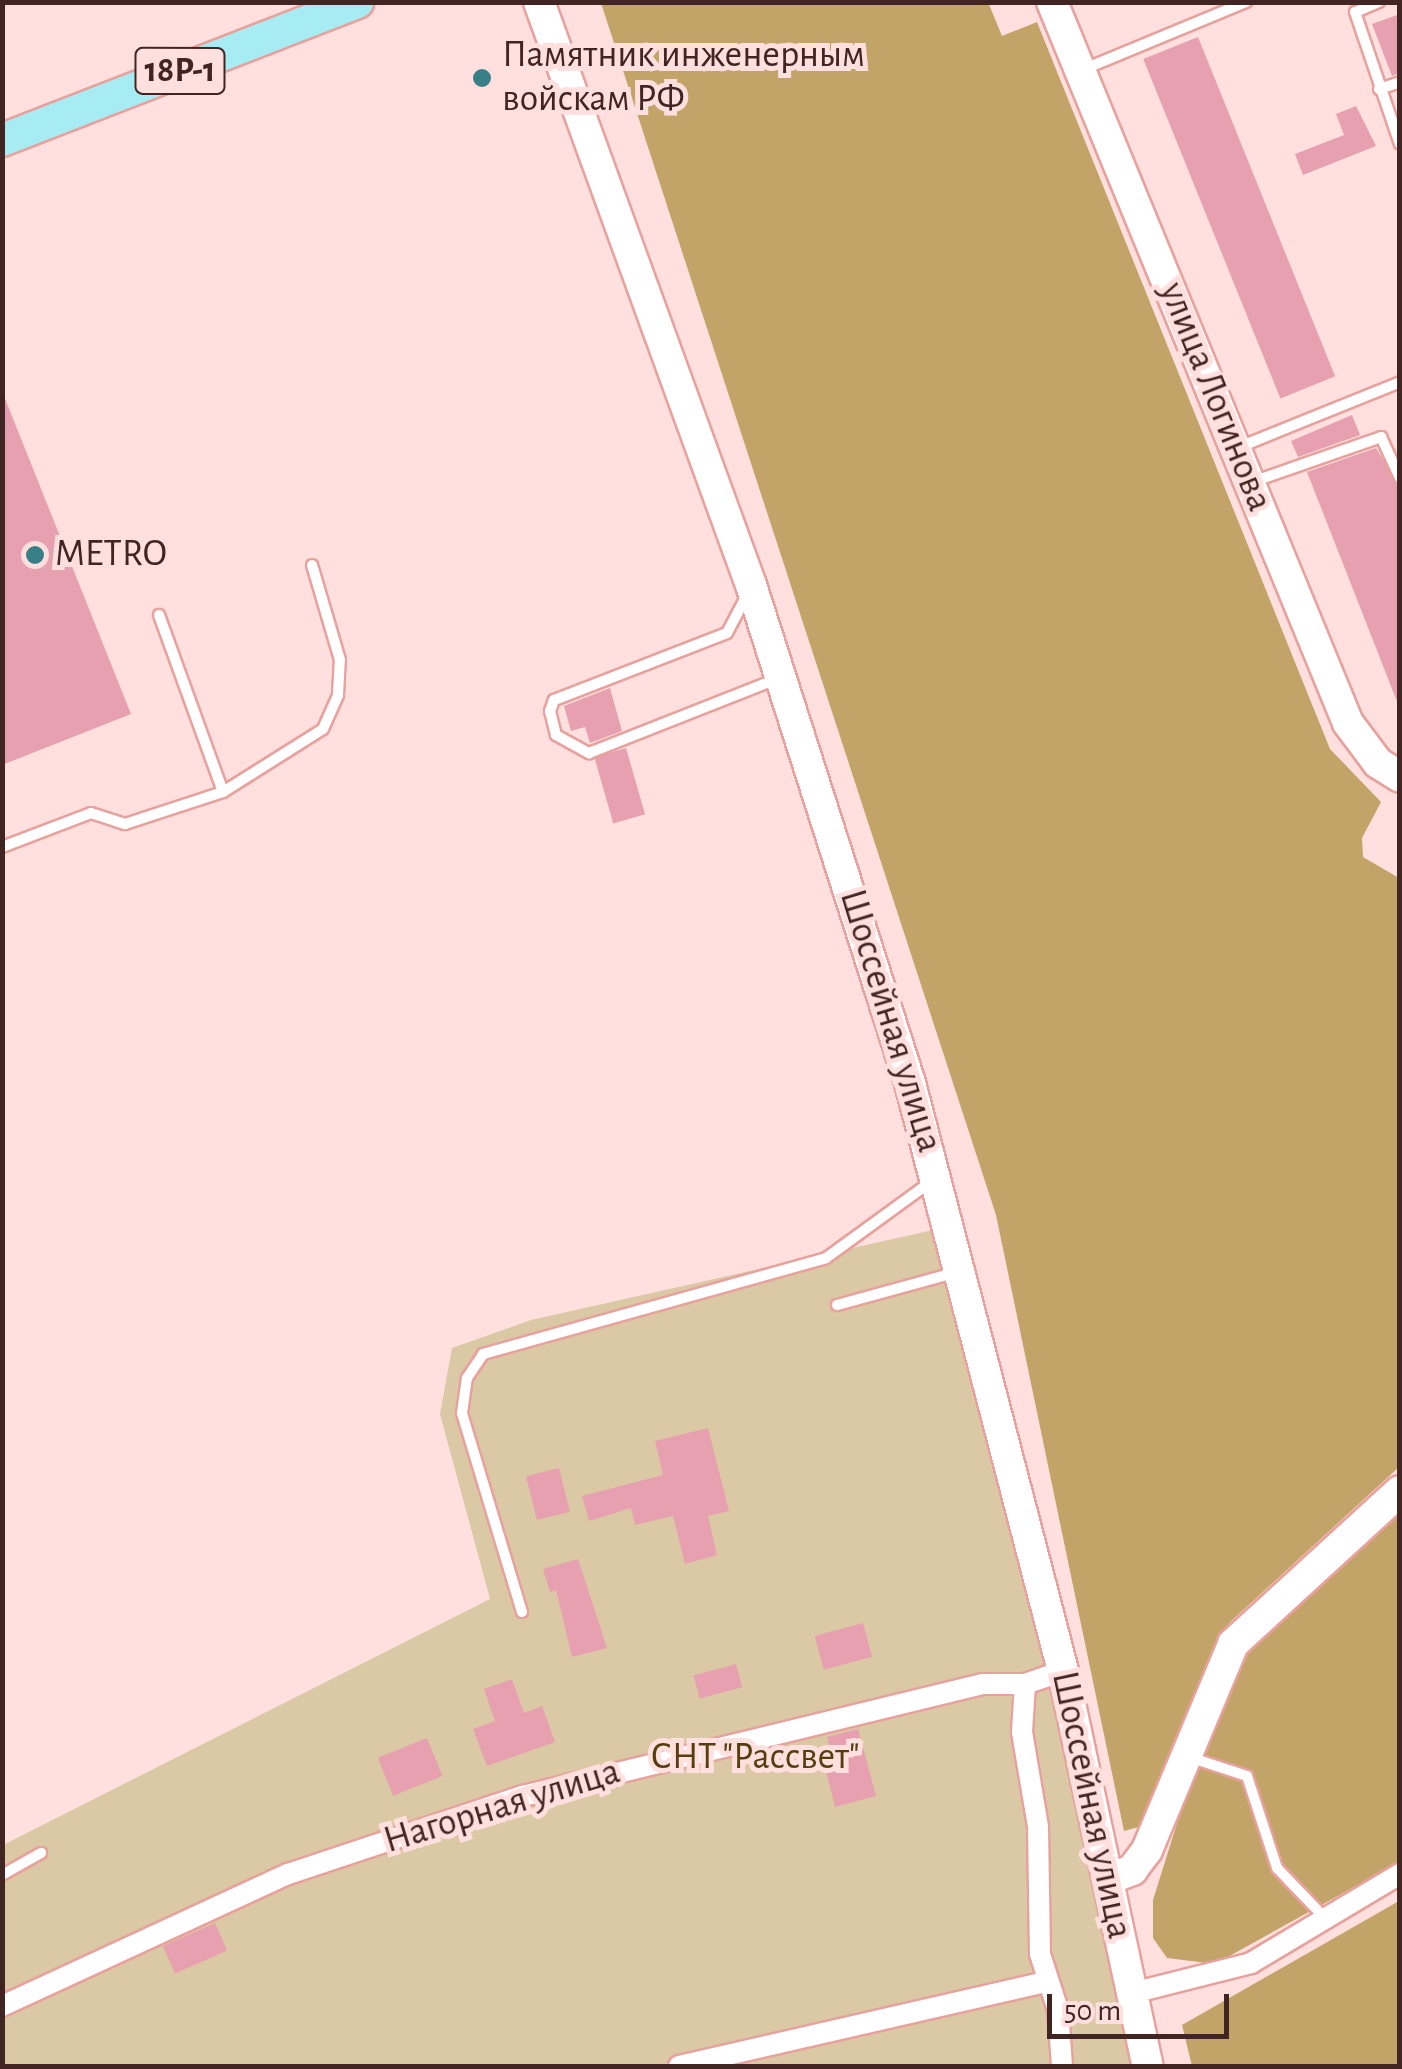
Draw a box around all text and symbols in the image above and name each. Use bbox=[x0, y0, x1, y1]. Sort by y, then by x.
place label: Памятник инженерным войскам РФ bbox=[502, 33, 865, 122]
road number: 18Р-1 bbox=[132, 41, 228, 101]
marker: Памятник инженерным войскам РФ bbox=[471, 67, 493, 89]
street label: улица Логинова bbox=[1148, 276, 1282, 518]
place label: METRO bbox=[55, 532, 167, 578]
marker: METRO bbox=[24, 544, 46, 566]
street label: Шоссейная улица bbox=[828, 884, 952, 1158]
street label: Шоссейная улица bbox=[1040, 1667, 1142, 1943]
park label: СНТ "Рассвет" bbox=[650, 1735, 860, 1781]
street label: Нагорная улица bbox=[378, 1749, 626, 1865]
scale bar bbox=[1052, 1974, 1234, 2036]
text: 50 m bbox=[1064, 1996, 1121, 2026]

